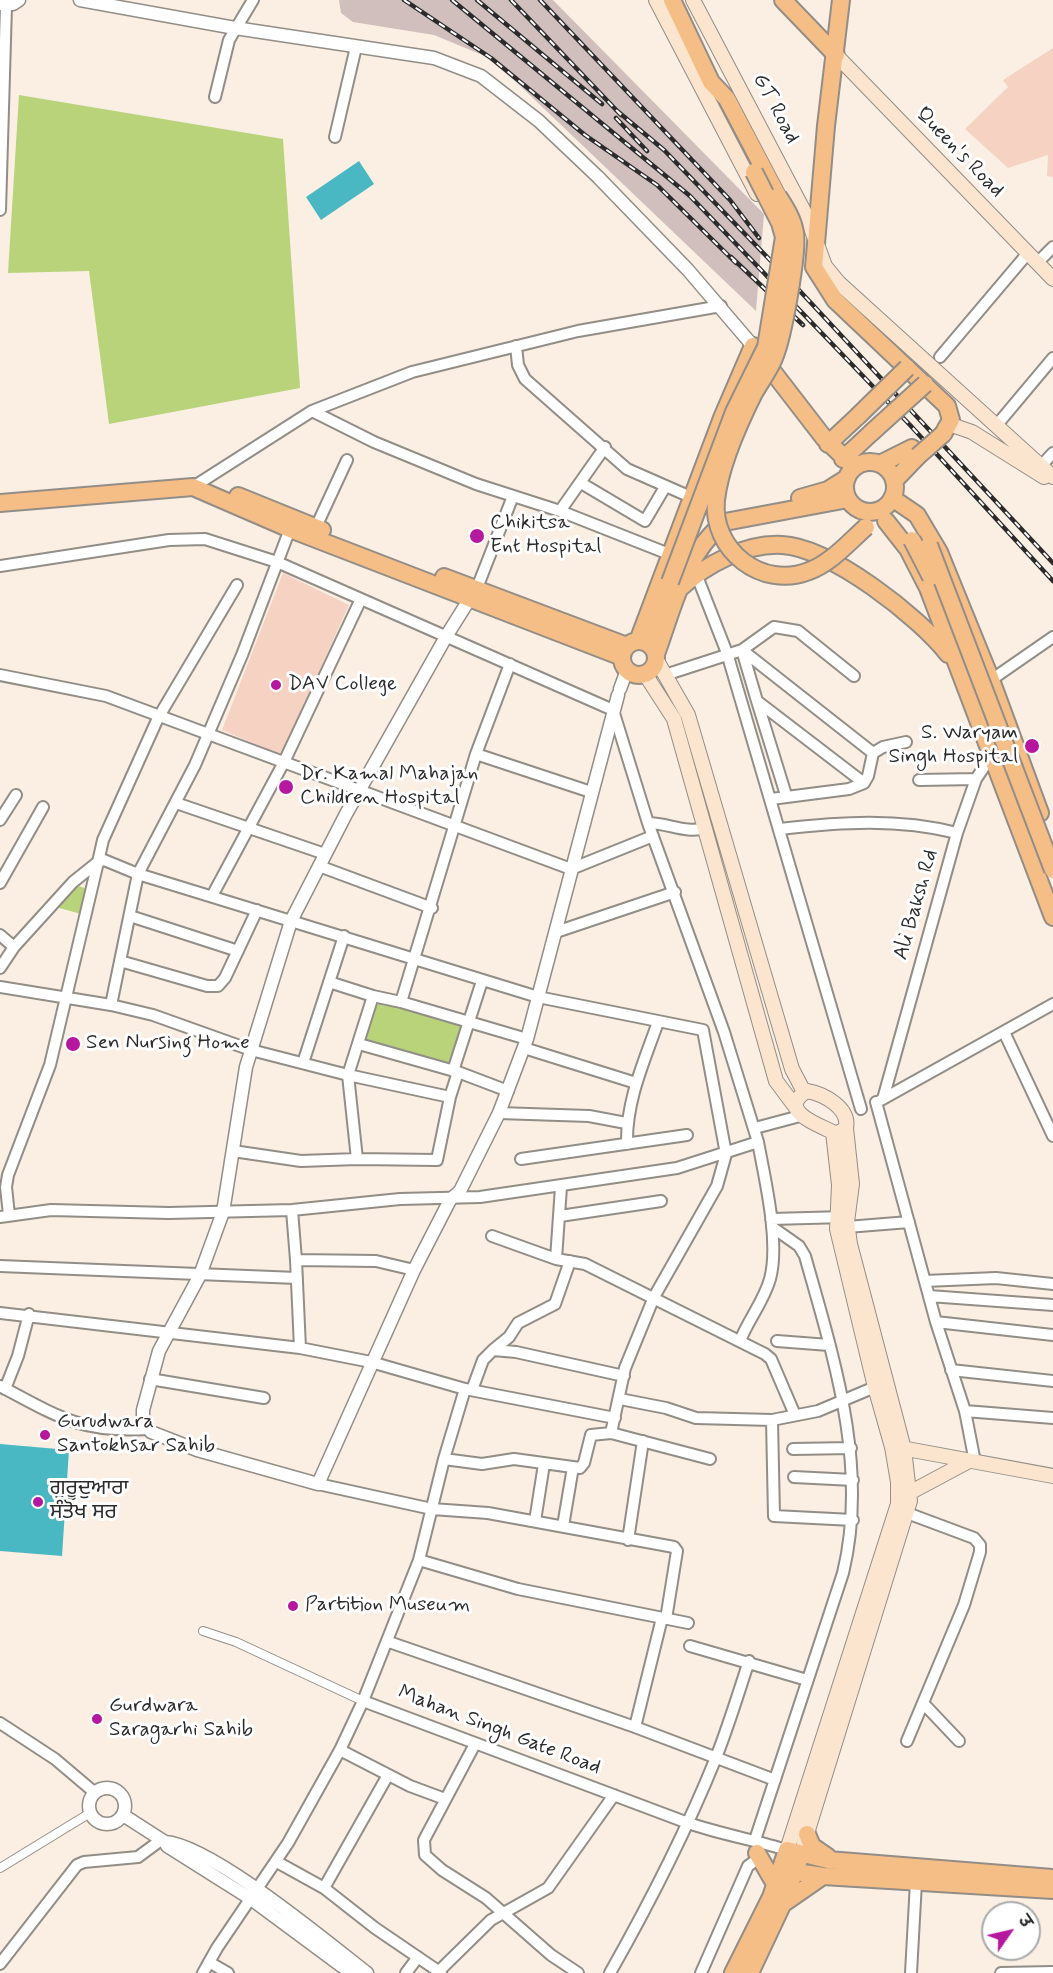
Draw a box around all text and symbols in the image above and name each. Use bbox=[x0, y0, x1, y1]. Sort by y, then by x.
street label: GT Road bbox=[746, 70, 804, 148]
street label: Queen's Road bbox=[909, 102, 1009, 204]
place label: Chikitsa Ent Hospital bbox=[490, 511, 601, 561]
marker: Chikitsa Ent Hospital bbox=[468, 527, 486, 545]
place label: DAV College bbox=[288, 672, 397, 698]
marker: DAV College bbox=[269, 678, 283, 692]
place label: S. Waryam Singh Hospital bbox=[889, 721, 1018, 771]
marker: S. Waryam Singh Hospital bbox=[1023, 737, 1041, 755]
place label: Dr. Kamal Mahajan Children Hospital bbox=[300, 762, 478, 812]
marker: Dr. Kamal Mahajan Children Hospital bbox=[277, 778, 295, 796]
street label: Ali Baksh Rd bbox=[889, 847, 945, 963]
place label: Sen Nursing Home bbox=[86, 1031, 250, 1057]
marker: Sen Nursing Home bbox=[64, 1035, 82, 1053]
place label: Gurudwara Santokhsar Sahib bbox=[57, 1410, 215, 1460]
marker: Gurudwara Santokhsar Sahib bbox=[38, 1428, 52, 1442]
place label: ਗੁਰੂਦੁਆਰਾ ਸੰਤੋਖ ਸਰ bbox=[50, 1477, 128, 1527]
marker: ਗੁਰੂਦੁਆਰਾ ਸੰਤੋਖ ਸਰ bbox=[31, 1495, 45, 1509]
place label: Partition Museum bbox=[305, 1593, 470, 1619]
marker: Partition Museum bbox=[286, 1599, 300, 1613]
street label: Mahan Singh Gate Road bbox=[394, 1681, 604, 1781]
place label: Gurdwara Saragarhi Sahib bbox=[109, 1694, 253, 1744]
marker: Gurdwara Saragarhi Sahib bbox=[90, 1712, 104, 1726]
north arrow bbox=[981, 1901, 1041, 1961]
text: उ bbox=[1013, 1911, 1036, 1932]

